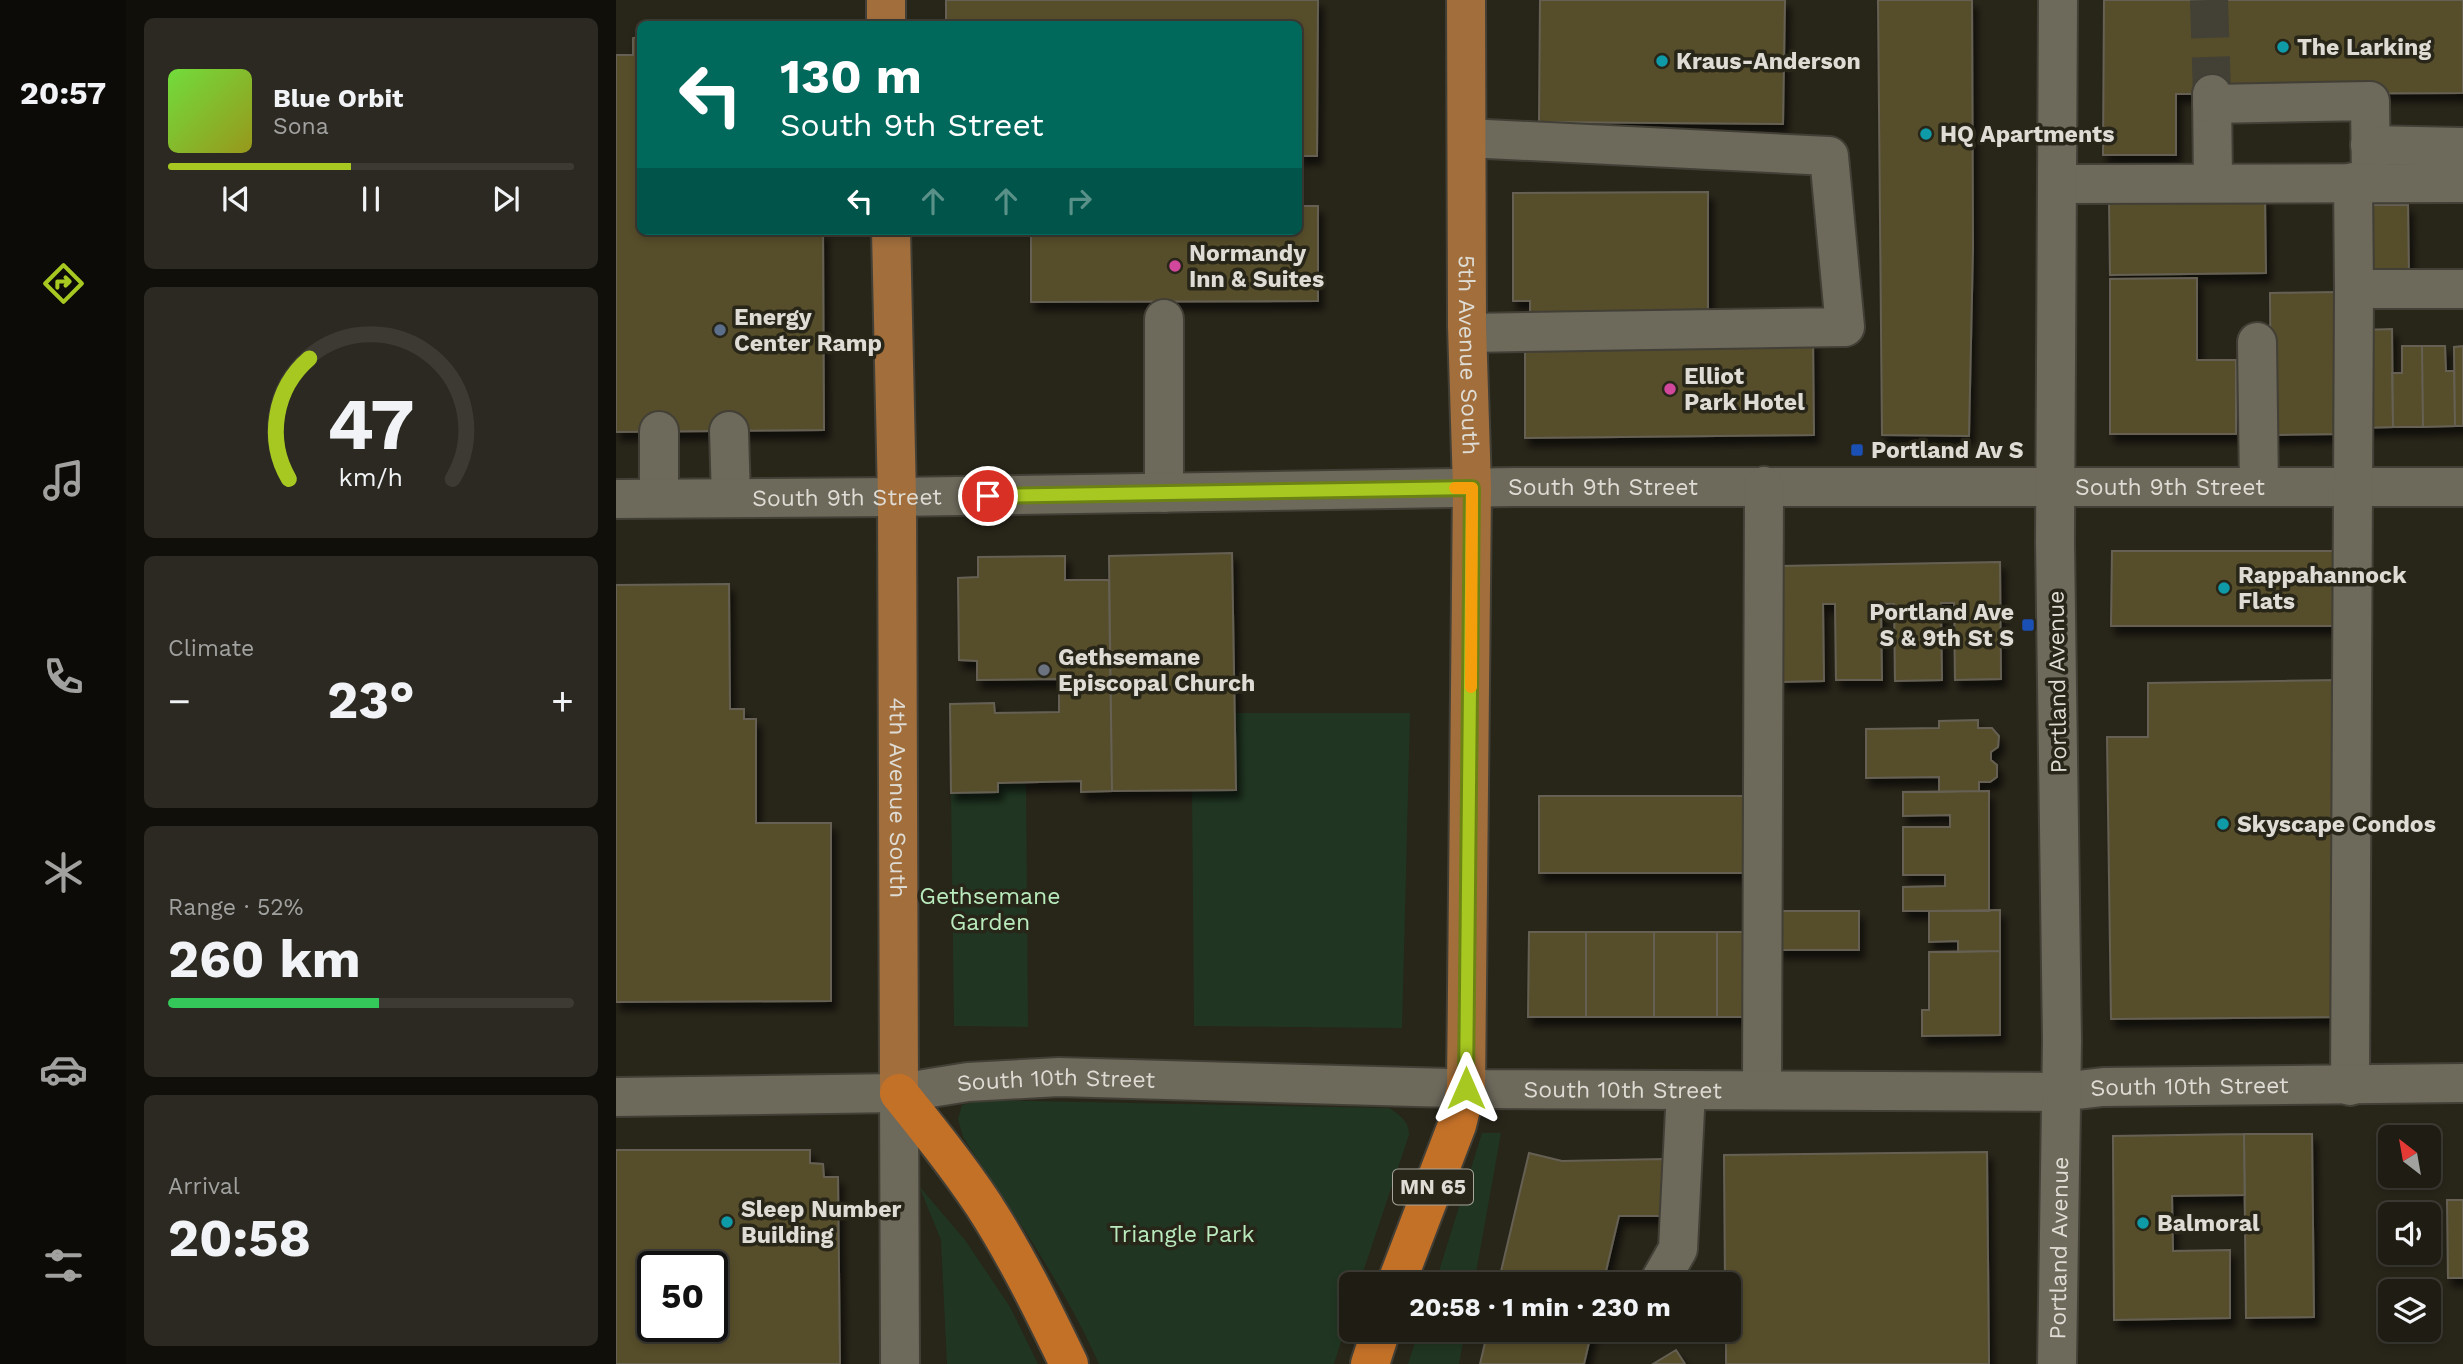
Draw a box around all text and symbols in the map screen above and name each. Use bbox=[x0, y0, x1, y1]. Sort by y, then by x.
place label: The Larking bbox=[2297, 34, 2431, 61]
marker: The Larking bbox=[2275, 39, 2291, 55]
text: 130 m bbox=[780, 47, 922, 105]
place label: Kraus-Anderson bbox=[1676, 48, 1861, 75]
icon: left bbox=[665, 49, 756, 140]
marker: Kraus-Anderson bbox=[1654, 53, 1670, 69]
text: 20:57 bbox=[20, 74, 106, 112]
text: Blue Orbit bbox=[273, 83, 403, 113]
text: South 9th Street bbox=[780, 106, 1044, 144]
text: Sona bbox=[273, 113, 329, 140]
place label: HQ Apartments bbox=[1940, 121, 2114, 148]
marker: HQ Apartments bbox=[1918, 126, 1934, 142]
icon: previous bbox=[217, 180, 255, 218]
icon: pause bbox=[352, 180, 390, 218]
icon: next bbox=[487, 180, 525, 218]
icon: left bbox=[841, 182, 879, 220]
icon: ahead bbox=[914, 182, 952, 220]
icon: ahead bbox=[987, 182, 1025, 220]
icon: right bbox=[1060, 182, 1098, 220]
place label: Normandy Inn & Suites bbox=[1189, 240, 1324, 293]
street label: 5th Avenue South bbox=[1453, 255, 1484, 455]
marker: Normandy Inn & Suites bbox=[1167, 258, 1183, 274]
icon: directions bbox=[39, 259, 88, 308]
place label: Energy Center Ramp bbox=[734, 304, 882, 357]
marker: Energy Center Ramp bbox=[712, 322, 728, 338]
place label: Elliot Park Hotel bbox=[1684, 363, 1805, 416]
text: 47 bbox=[327, 381, 415, 467]
marker: Elliot Park Hotel bbox=[1662, 381, 1678, 397]
place label: Portland Av S bbox=[1871, 437, 2024, 464]
marker: Portland Av S bbox=[1849, 442, 1865, 458]
icon: music bbox=[39, 456, 88, 505]
text: km/h bbox=[339, 463, 403, 492]
pin bbox=[958, 466, 1018, 526]
street label: South 9th Street bbox=[1508, 474, 1698, 501]
street label: South 9th Street bbox=[2075, 474, 2265, 501]
icon: arrive bbox=[969, 477, 1007, 515]
street label: South 9th Street bbox=[752, 483, 942, 512]
place label: Rappahannock Flats bbox=[2238, 562, 2407, 615]
marker: Rappahannock Flats bbox=[2216, 580, 2232, 596]
street label: Portland Avenue bbox=[2042, 590, 2073, 774]
place label: Portland Ave S & 9th St S bbox=[1869, 599, 2014, 652]
marker: Portland Ave S & 9th St S bbox=[2020, 617, 2036, 633]
text: Climate bbox=[168, 635, 254, 662]
place label: Gethsemane Episcopal Church bbox=[1058, 644, 1255, 697]
icon: phone bbox=[39, 652, 88, 701]
marker: Gethsemane Episcopal Church bbox=[1036, 662, 1052, 678]
text: 23° bbox=[327, 670, 415, 731]
text: − bbox=[168, 679, 191, 723]
text: + bbox=[551, 679, 574, 723]
street label: 4th Avenue South bbox=[884, 697, 911, 898]
place label: Skyscape Condos bbox=[2237, 811, 2436, 838]
marker: Skyscape Condos bbox=[2215, 816, 2231, 832]
icon: climate bbox=[39, 848, 88, 897]
park label: Gethsemane Garden bbox=[919, 883, 1061, 936]
text: Range · 52% bbox=[168, 894, 303, 921]
text: 260 km bbox=[168, 929, 361, 990]
icon: car bbox=[39, 1045, 88, 1094]
position arrow bbox=[1429, 1051, 1503, 1125]
street label: South 10th Street bbox=[955, 1064, 1156, 1098]
street label: South 10th Street bbox=[2089, 1072, 2289, 1102]
street label: South 10th Street bbox=[1524, 1076, 1722, 1104]
north arrow bbox=[2378, 1125, 2441, 1188]
map controls bbox=[2378, 1125, 2441, 1342]
street label: Portland Avenue bbox=[2044, 1156, 2074, 1340]
road number: MN 65 bbox=[1393, 1170, 1473, 1204]
text: Arrival bbox=[168, 1173, 240, 1200]
place label: Sleep Number Building bbox=[741, 1196, 902, 1249]
button: sound bbox=[2378, 1202, 2441, 1265]
text: 20:58 bbox=[168, 1208, 311, 1269]
place label: Balmoral bbox=[2157, 1210, 2260, 1237]
marker: Sleep Number Building bbox=[719, 1214, 735, 1230]
marker: Balmoral bbox=[2135, 1215, 2151, 1231]
park label: Triangle Park bbox=[1110, 1221, 1254, 1248]
icon: filters bbox=[39, 1241, 88, 1290]
speed limit sign: 50 bbox=[637, 1251, 728, 1342]
button: layers bbox=[2378, 1279, 2441, 1342]
text: 20:58 · 1 min · 230 m bbox=[1409, 1292, 1671, 1322]

